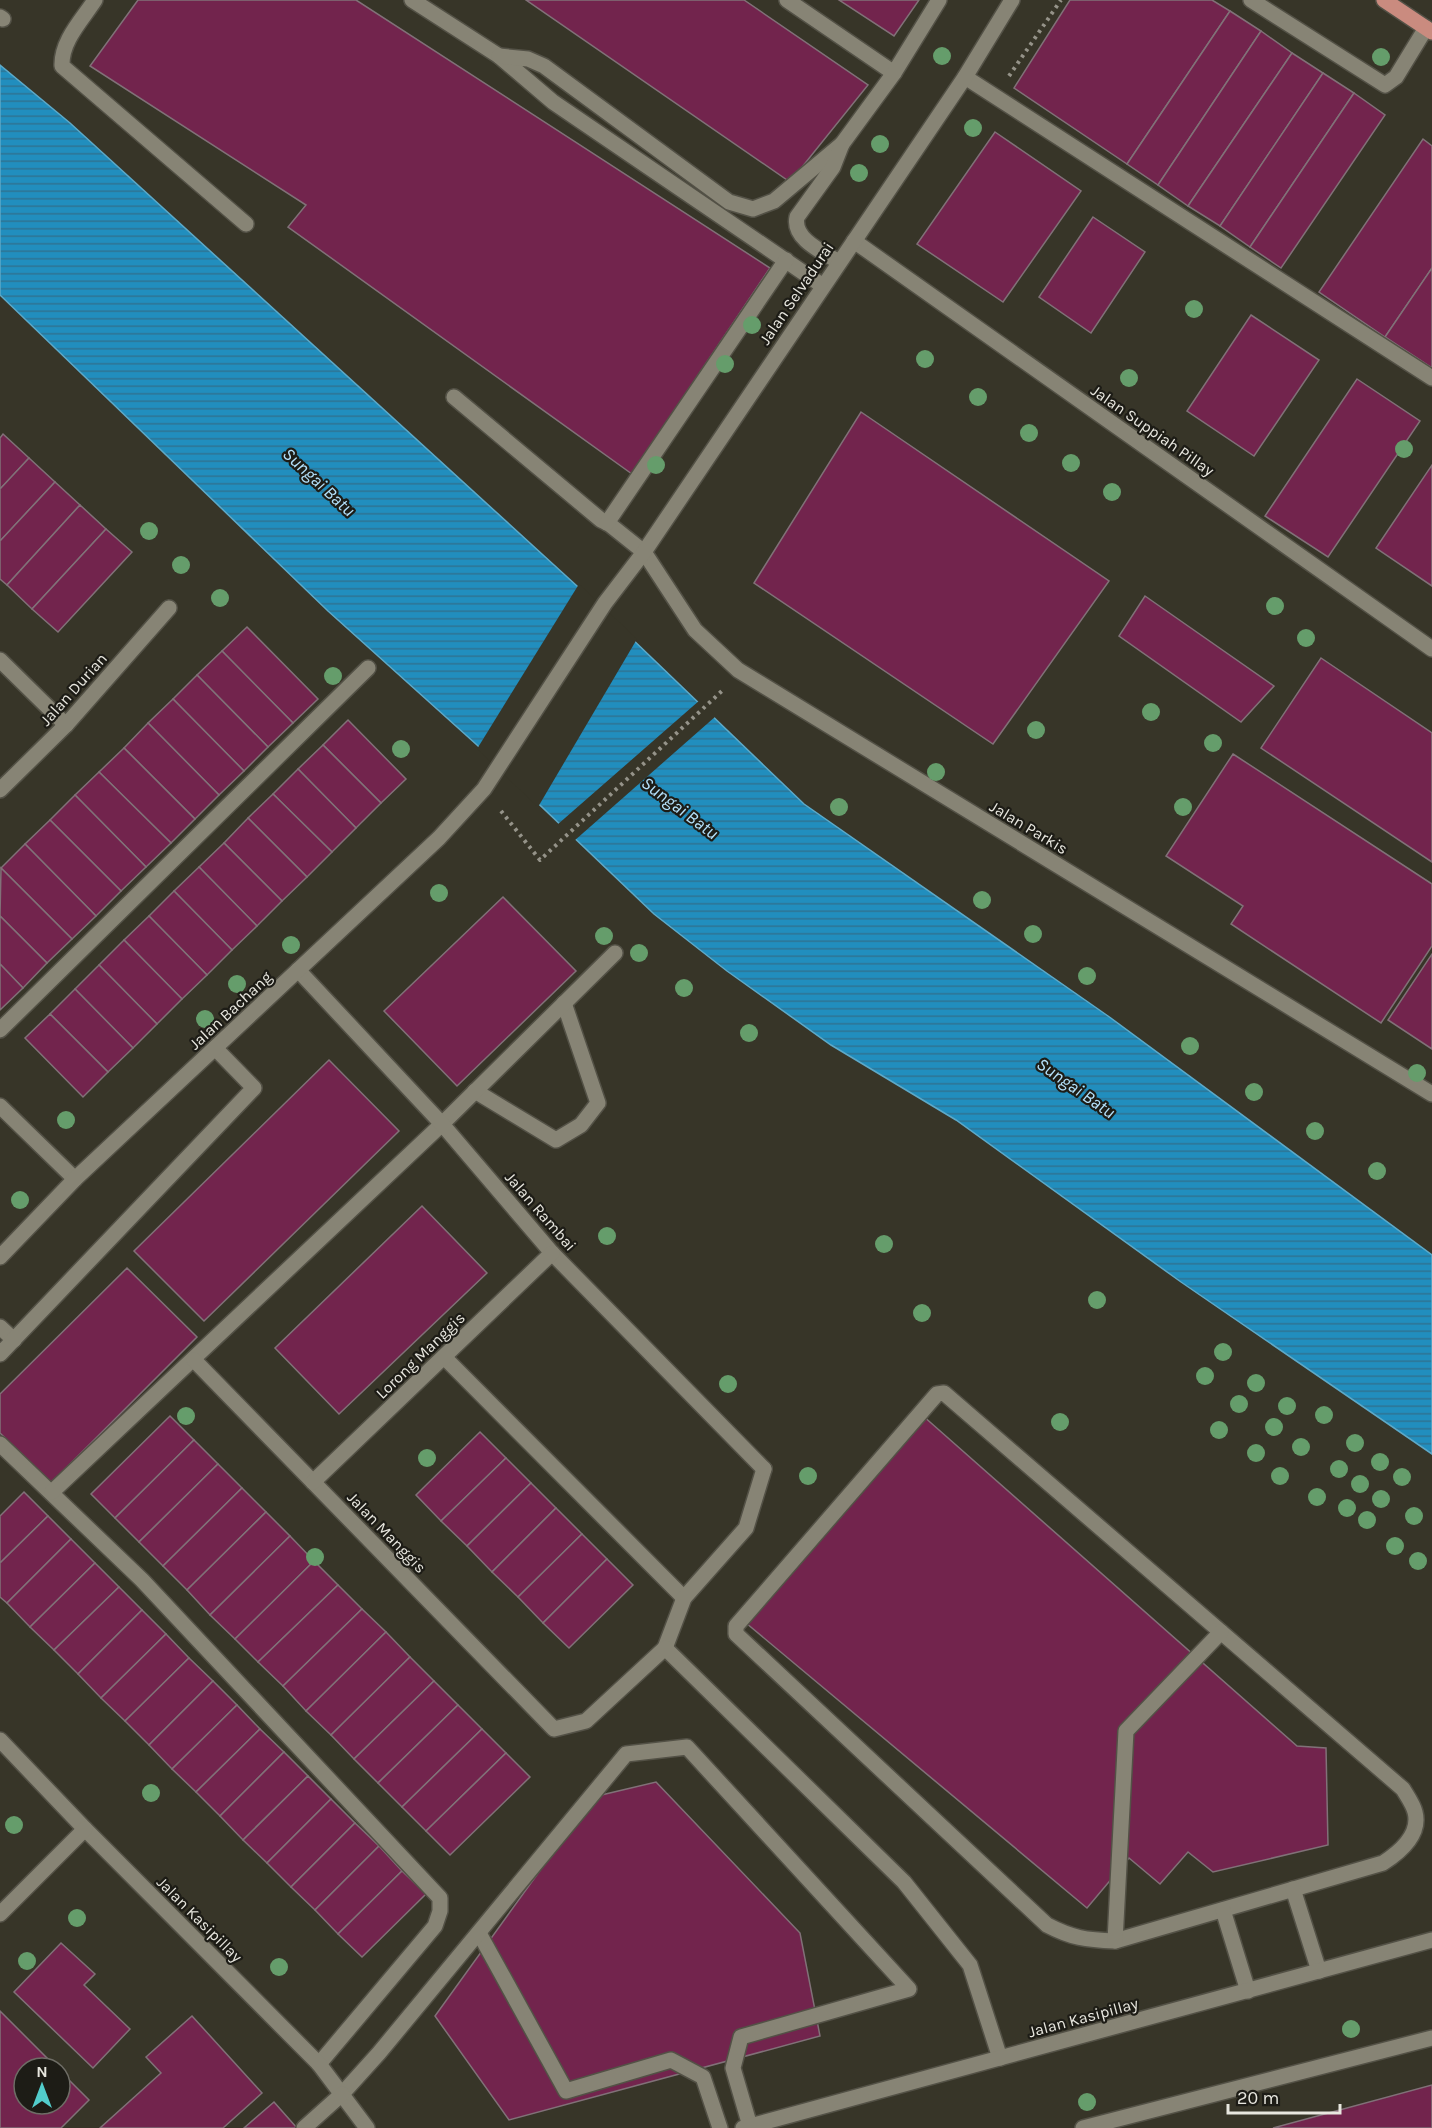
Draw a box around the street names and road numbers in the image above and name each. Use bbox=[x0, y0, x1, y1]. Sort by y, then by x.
street label: Jalan Selvadurai bbox=[755, 238, 838, 348]
street label: Jalan Suppiah Pillay bbox=[1087, 381, 1218, 480]
street label: Jalan Durian bbox=[36, 649, 111, 730]
street label: Jalan Parkis bbox=[986, 797, 1071, 858]
street label: Jalan Bachang bbox=[185, 967, 276, 1054]
street label: Jalan Rambai bbox=[501, 1168, 580, 1255]
street label: Lorong Manggis bbox=[372, 1308, 469, 1403]
street label: Jalan Manggis bbox=[343, 1488, 430, 1577]
street label: Jalan Kasipillay bbox=[153, 1873, 247, 1966]
street label: Jalan Kasipillay bbox=[1026, 1994, 1141, 2041]

